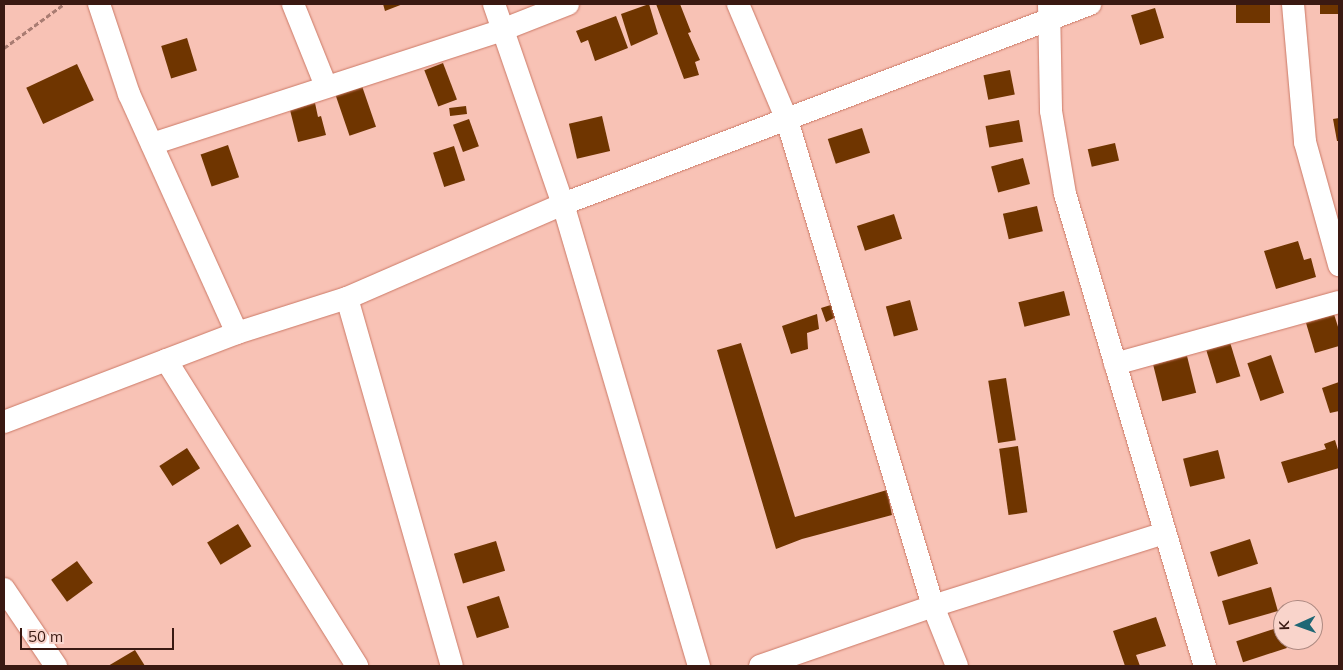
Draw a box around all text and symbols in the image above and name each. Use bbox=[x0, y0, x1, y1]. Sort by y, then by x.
north arrow bbox=[1273, 600, 1323, 650]
scale bar bbox=[22, 618, 176, 650]
text: K bbox=[1275, 621, 1293, 630]
text: 50 m bbox=[28, 627, 63, 646]

